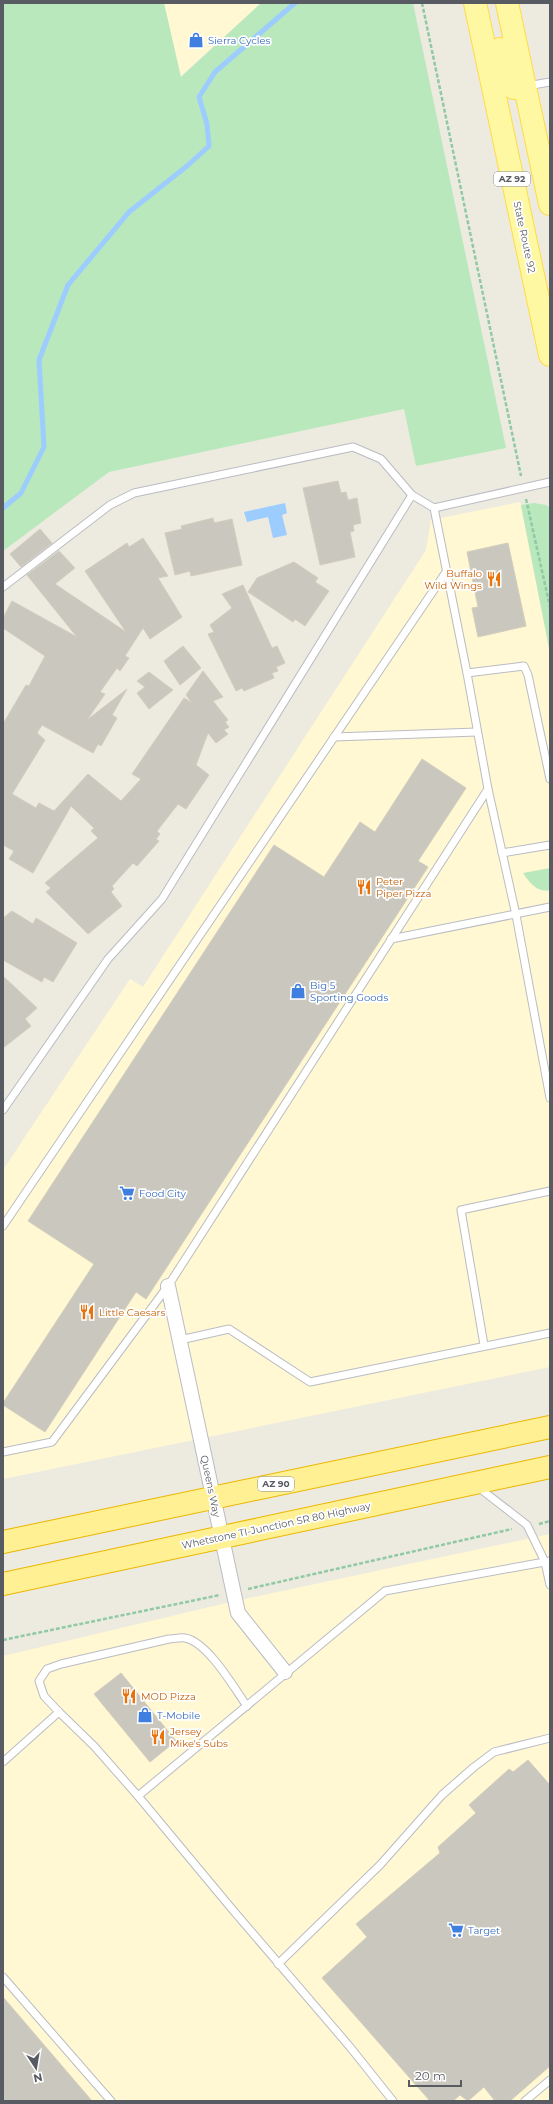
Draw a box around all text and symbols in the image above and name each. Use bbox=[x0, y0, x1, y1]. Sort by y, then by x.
shop icon: Sierra Cycles bbox=[187, 31, 205, 49]
place label: Sierra Cycles bbox=[208, 34, 271, 47]
road number: AZ 92 bbox=[494, 172, 530, 186]
street label: State Route 92 bbox=[511, 200, 539, 274]
place label: Buffalo Wild Wings bbox=[424, 567, 482, 592]
restaurant icon: Buffalo Wild Wings bbox=[485, 570, 503, 588]
place label: Peter Piper Pizza bbox=[376, 875, 431, 900]
restaurant icon: Peter Piper Pizza bbox=[355, 878, 373, 896]
place label: Big 5 Sporting Goods bbox=[310, 979, 388, 1004]
shop icon: Big 5 Sporting Goods bbox=[289, 982, 307, 1000]
supermarket icon: Food City bbox=[118, 1184, 136, 1202]
place label: Food City bbox=[139, 1187, 186, 1200]
restaurant icon: Little Caesars bbox=[78, 1303, 96, 1321]
place label: Little Caesars bbox=[99, 1306, 166, 1319]
street label: Queens Way bbox=[198, 1454, 224, 1519]
road number: AZ 90 bbox=[258, 1477, 294, 1491]
street label: Whetstone TI-Junction SR 80 Highway bbox=[180, 1499, 372, 1552]
restaurant icon: MOD Pizza bbox=[120, 1687, 138, 1705]
place label: MOD Pizza bbox=[141, 1690, 196, 1703]
shop icon: T-Mobile bbox=[136, 1706, 154, 1724]
place label: T-Mobile bbox=[157, 1709, 200, 1722]
place label: Jersey Mike's Subs bbox=[169, 1725, 228, 1750]
restaurant icon: Jersey Mike's Subs bbox=[149, 1728, 167, 1746]
supermarket icon: Target bbox=[447, 1921, 465, 1939]
place label: Target bbox=[468, 1924, 500, 1937]
north arrow bbox=[16, 2048, 56, 2088]
scale bar bbox=[409, 2062, 461, 2088]
text: 20 m bbox=[415, 2068, 446, 2083]
text: N bbox=[32, 2070, 44, 2086]

